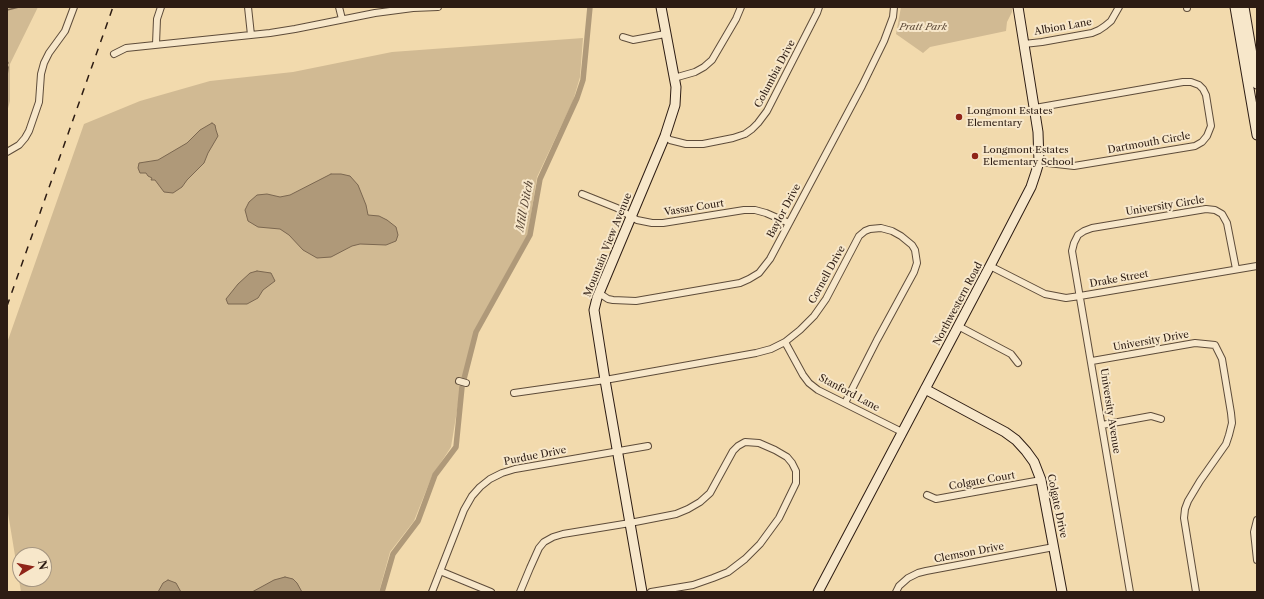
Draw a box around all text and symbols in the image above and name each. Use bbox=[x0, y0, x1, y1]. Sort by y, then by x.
street label: Albion Lane bbox=[1033, 16, 1093, 38]
park label: Pratt Park bbox=[899, 21, 947, 33]
street label: Columbia Drive bbox=[752, 38, 798, 110]
place label: Longmont Estates Elementary bbox=[967, 105, 1053, 128]
marker: Longmont Estates Elementary bbox=[954, 112, 964, 122]
street label: Dartmouth Circle bbox=[1107, 130, 1191, 156]
place label: Longmont Estates Elementary School bbox=[983, 144, 1074, 168]
marker: Longmont Estates Elementary School bbox=[970, 151, 980, 161]
water label: Mill Ditch bbox=[514, 179, 536, 233]
street label: Baylor Drive bbox=[765, 182, 803, 240]
street label: Mountain View Avenue bbox=[582, 191, 634, 299]
street label: University Circle bbox=[1125, 194, 1205, 218]
street label: Vassar Court bbox=[663, 197, 725, 219]
street label: Cornell Drive bbox=[806, 244, 848, 306]
street label: Northwestern Road bbox=[931, 260, 985, 348]
street label: Drake Street bbox=[1089, 268, 1149, 290]
street label: University Drive bbox=[1112, 328, 1190, 354]
street label: University Avenue bbox=[1097, 367, 1123, 455]
street label: Stanford Lane bbox=[817, 372, 881, 414]
street label: Purdue Drive bbox=[503, 444, 567, 468]
street label: Colgate Court bbox=[948, 469, 1016, 493]
street label: Colgate Drive bbox=[1044, 473, 1070, 539]
street label: Clemson Drive bbox=[933, 540, 1005, 566]
north arrow bbox=[12, 547, 52, 587]
text: N bbox=[35, 559, 51, 571]

